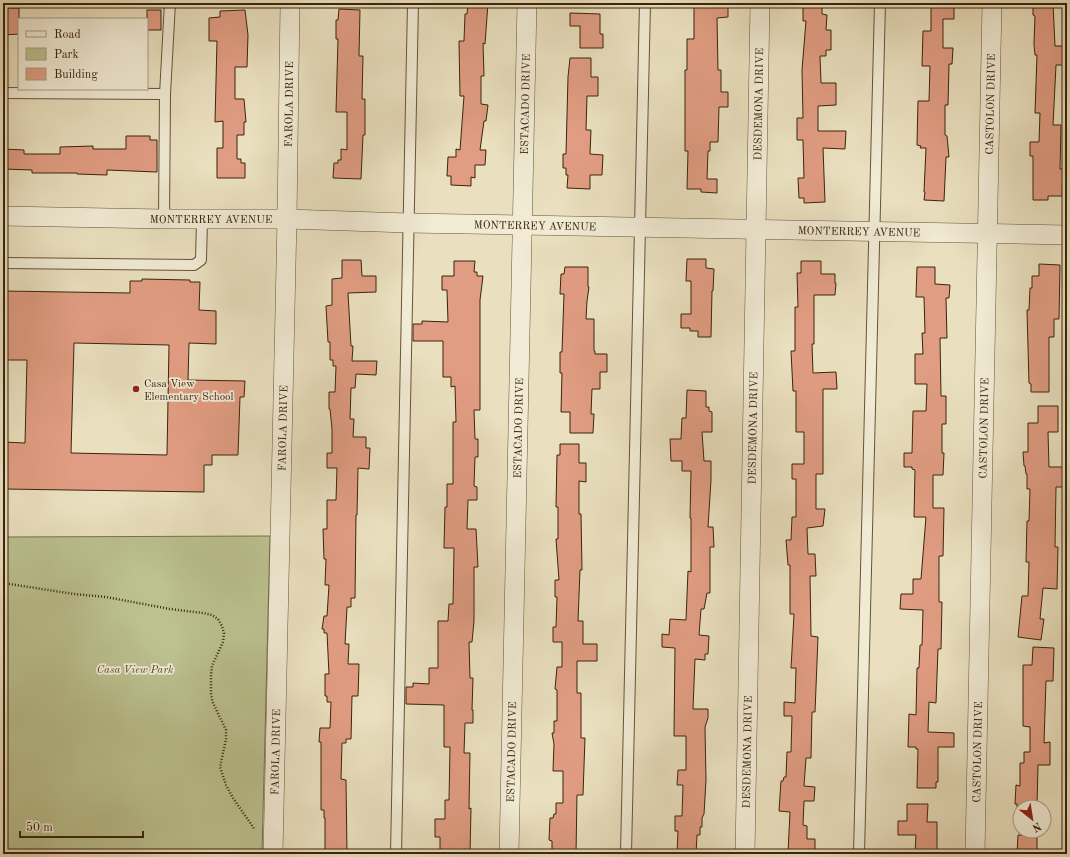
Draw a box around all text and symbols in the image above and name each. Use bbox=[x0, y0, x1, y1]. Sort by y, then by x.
legend bbox=[18, 18, 148, 90]
text: Road bbox=[54, 29, 81, 41]
street label: DESDEMONA DRIVE bbox=[753, 48, 766, 161]
text: Park bbox=[54, 49, 79, 61]
street label: CASTOLON DRIVE bbox=[985, 53, 998, 155]
street label: ESTACADO DRIVE bbox=[520, 54, 533, 155]
street label: FAROLA DRIVE bbox=[284, 61, 296, 147]
text: Building bbox=[54, 69, 98, 81]
street label: MONTERREY AVENUE bbox=[149, 215, 272, 226]
street label: MONTERREY AVENUE bbox=[473, 220, 596, 233]
street label: MONTERREY AVENUE bbox=[797, 226, 920, 239]
street label: DESDEMONA DRIVE bbox=[748, 372, 760, 485]
street label: CASTOLON DRIVE bbox=[978, 377, 992, 479]
street label: ESTACADO DRIVE bbox=[513, 378, 526, 479]
place label: Casa View Elementary School bbox=[144, 379, 234, 403]
marker: Casa View Elementary School bbox=[131, 384, 141, 394]
street label: FAROLA DRIVE bbox=[277, 385, 290, 471]
park label: Casa View Park bbox=[97, 665, 174, 676]
street label: DESDEMONA DRIVE bbox=[742, 696, 755, 808]
street label: CASTOLON DRIVE bbox=[972, 701, 985, 803]
street label: ESTACADO DRIVE bbox=[506, 702, 519, 803]
street label: FAROLA DRIVE bbox=[270, 709, 283, 795]
north arrow bbox=[1012, 799, 1052, 839]
scale bar bbox=[20, 813, 143, 839]
text: N bbox=[1029, 819, 1043, 834]
text: 50 m bbox=[26, 821, 53, 834]

